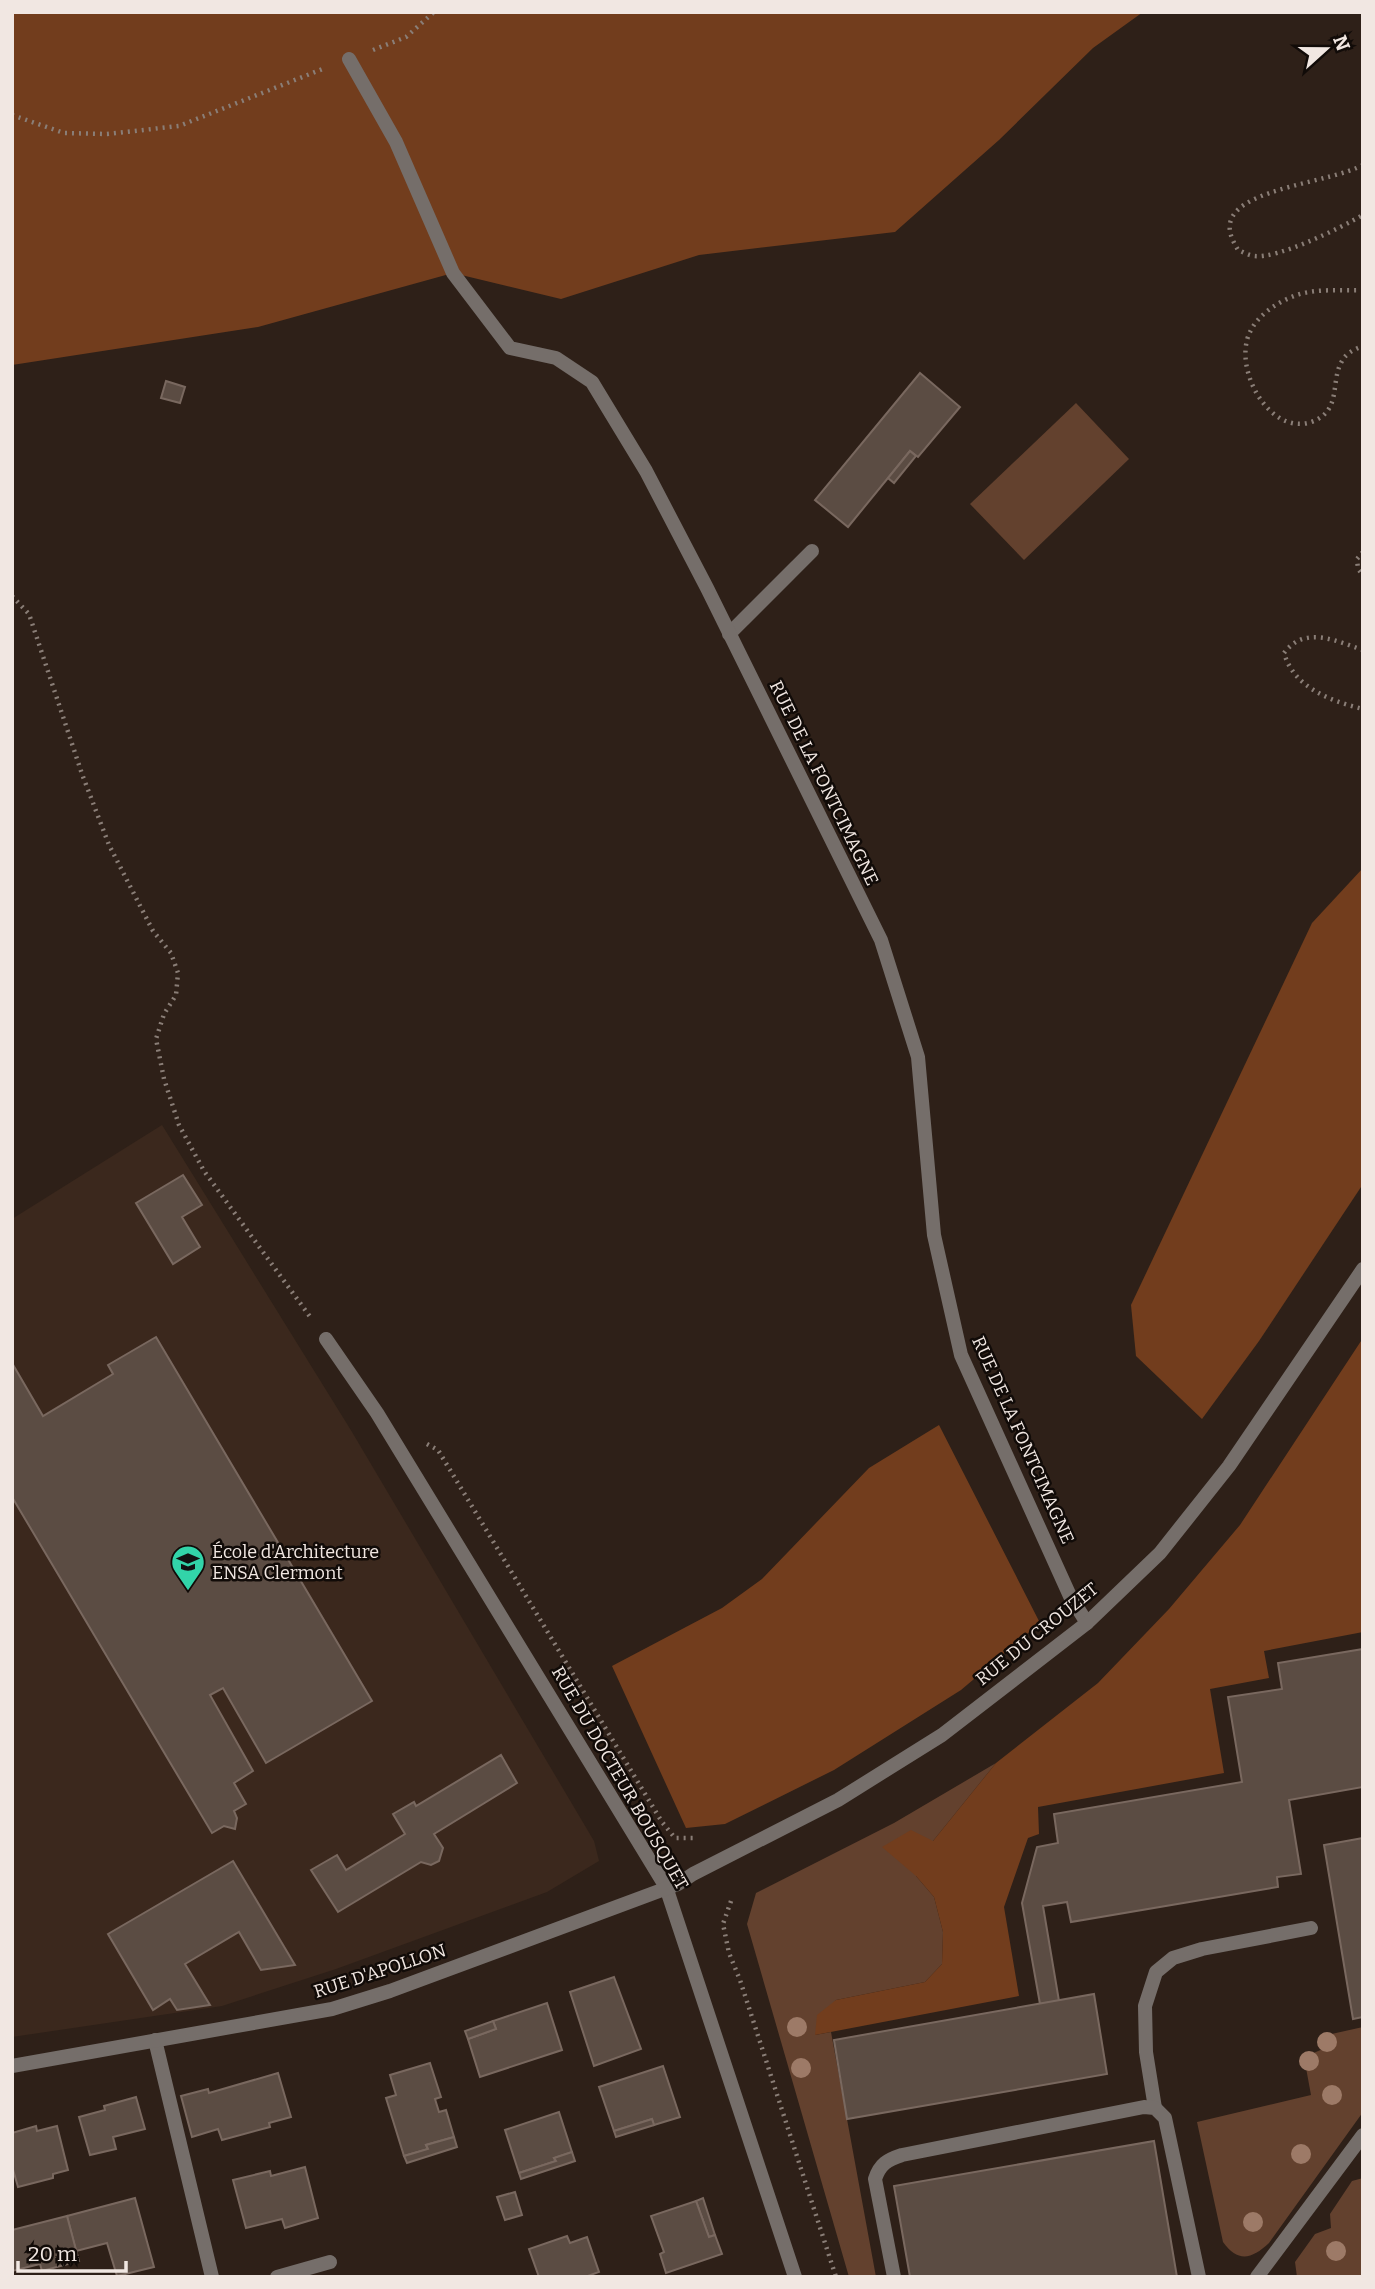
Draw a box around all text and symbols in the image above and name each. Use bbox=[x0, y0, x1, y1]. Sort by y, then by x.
north arrow bbox=[1291, 14, 1361, 84]
text: N bbox=[1328, 32, 1355, 54]
street label: RUE DE LA FONTCIMAGNE bbox=[765, 677, 883, 889]
street label: RUE DE LA FONTCIMAGNE bbox=[967, 1333, 1079, 1547]
place label: École d'Architecture ENSA Clermont bbox=[212, 1540, 379, 1584]
school or university icon: École d'Architecture ENSA Clermont bbox=[169, 1543, 207, 1592]
street label: RUE DU CROUZET bbox=[971, 1578, 1103, 1690]
street label: RUE DU DOCTEUR BOUSQUET bbox=[547, 1662, 693, 1894]
street label: RUE D'APOLLON bbox=[311, 1939, 449, 2003]
scale bar bbox=[18, 2230, 126, 2274]
text: 20 m bbox=[28, 2241, 77, 2267]

